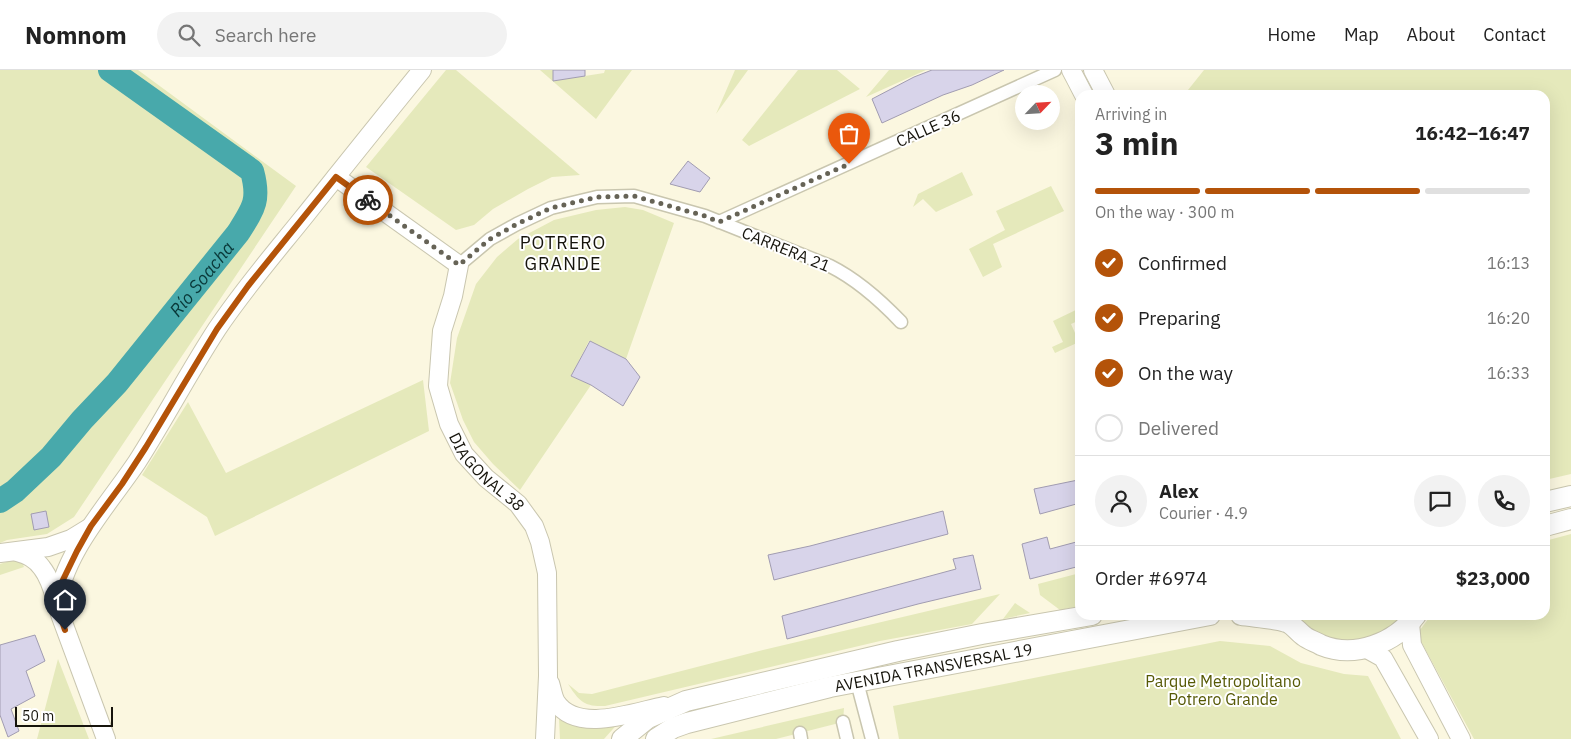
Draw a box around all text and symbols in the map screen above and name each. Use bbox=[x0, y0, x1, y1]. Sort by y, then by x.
search box bbox=[157, 12, 507, 57]
text: Nomnom bbox=[25, 19, 127, 51]
icon: search bbox=[175, 21, 203, 49]
text: Search here bbox=[215, 23, 317, 47]
text: Home bbox=[1268, 23, 1316, 46]
text: Map bbox=[1344, 23, 1379, 46]
text: About bbox=[1407, 23, 1455, 46]
text: Contact bbox=[1483, 23, 1546, 46]
north arrow bbox=[1015, 85, 1060, 130]
map controls bbox=[1015, 85, 1060, 130]
text: Arriving in bbox=[1095, 104, 1167, 124]
street label: CALLE 36 bbox=[893, 105, 963, 151]
pin bbox=[828, 113, 870, 164]
icon: bag bbox=[835, 120, 863, 148]
text: 16:42–16:47 bbox=[1415, 121, 1530, 145]
text: 3 min bbox=[1095, 122, 1179, 164]
courier bbox=[343, 175, 393, 225]
icon: bike bbox=[354, 186, 382, 214]
text: On the way · 300 m bbox=[1095, 202, 1234, 222]
street label: CARRERA 21 bbox=[739, 222, 833, 276]
district label: POTRERO GRANDE bbox=[520, 231, 606, 275]
water label: Río Soacha bbox=[164, 236, 239, 321]
icon: check bbox=[1095, 249, 1123, 277]
text: Confirmed bbox=[1138, 251, 1227, 275]
text: 16:13 bbox=[1487, 253, 1530, 273]
icon: check bbox=[1095, 304, 1123, 332]
text: Preparing bbox=[1138, 306, 1220, 330]
text: 16:20 bbox=[1487, 308, 1530, 328]
icon: check bbox=[1095, 359, 1123, 387]
text: On the way bbox=[1138, 361, 1233, 385]
text: 16:33 bbox=[1487, 363, 1530, 383]
text: Delivered bbox=[1138, 416, 1219, 440]
street label: DIAGONAL 38 bbox=[445, 429, 529, 514]
button: person bbox=[1095, 475, 1147, 527]
button: chat bbox=[1414, 475, 1466, 527]
button: phone bbox=[1478, 475, 1530, 527]
text: Alex bbox=[1159, 479, 1199, 503]
text: Courier · 4.9 bbox=[1159, 503, 1248, 523]
text: Order #6974 bbox=[1095, 566, 1207, 590]
text: $23,000 bbox=[1456, 566, 1530, 590]
pin bbox=[44, 579, 86, 630]
icon: home bbox=[51, 586, 79, 614]
street label: AVENIDA TRANSVERSAL 19 bbox=[833, 639, 1034, 696]
park label: Parque Metropolitano Potrero Grande bbox=[1145, 671, 1301, 709]
scale bar bbox=[15, 704, 112, 727]
text: 50 m bbox=[22, 707, 54, 725]

